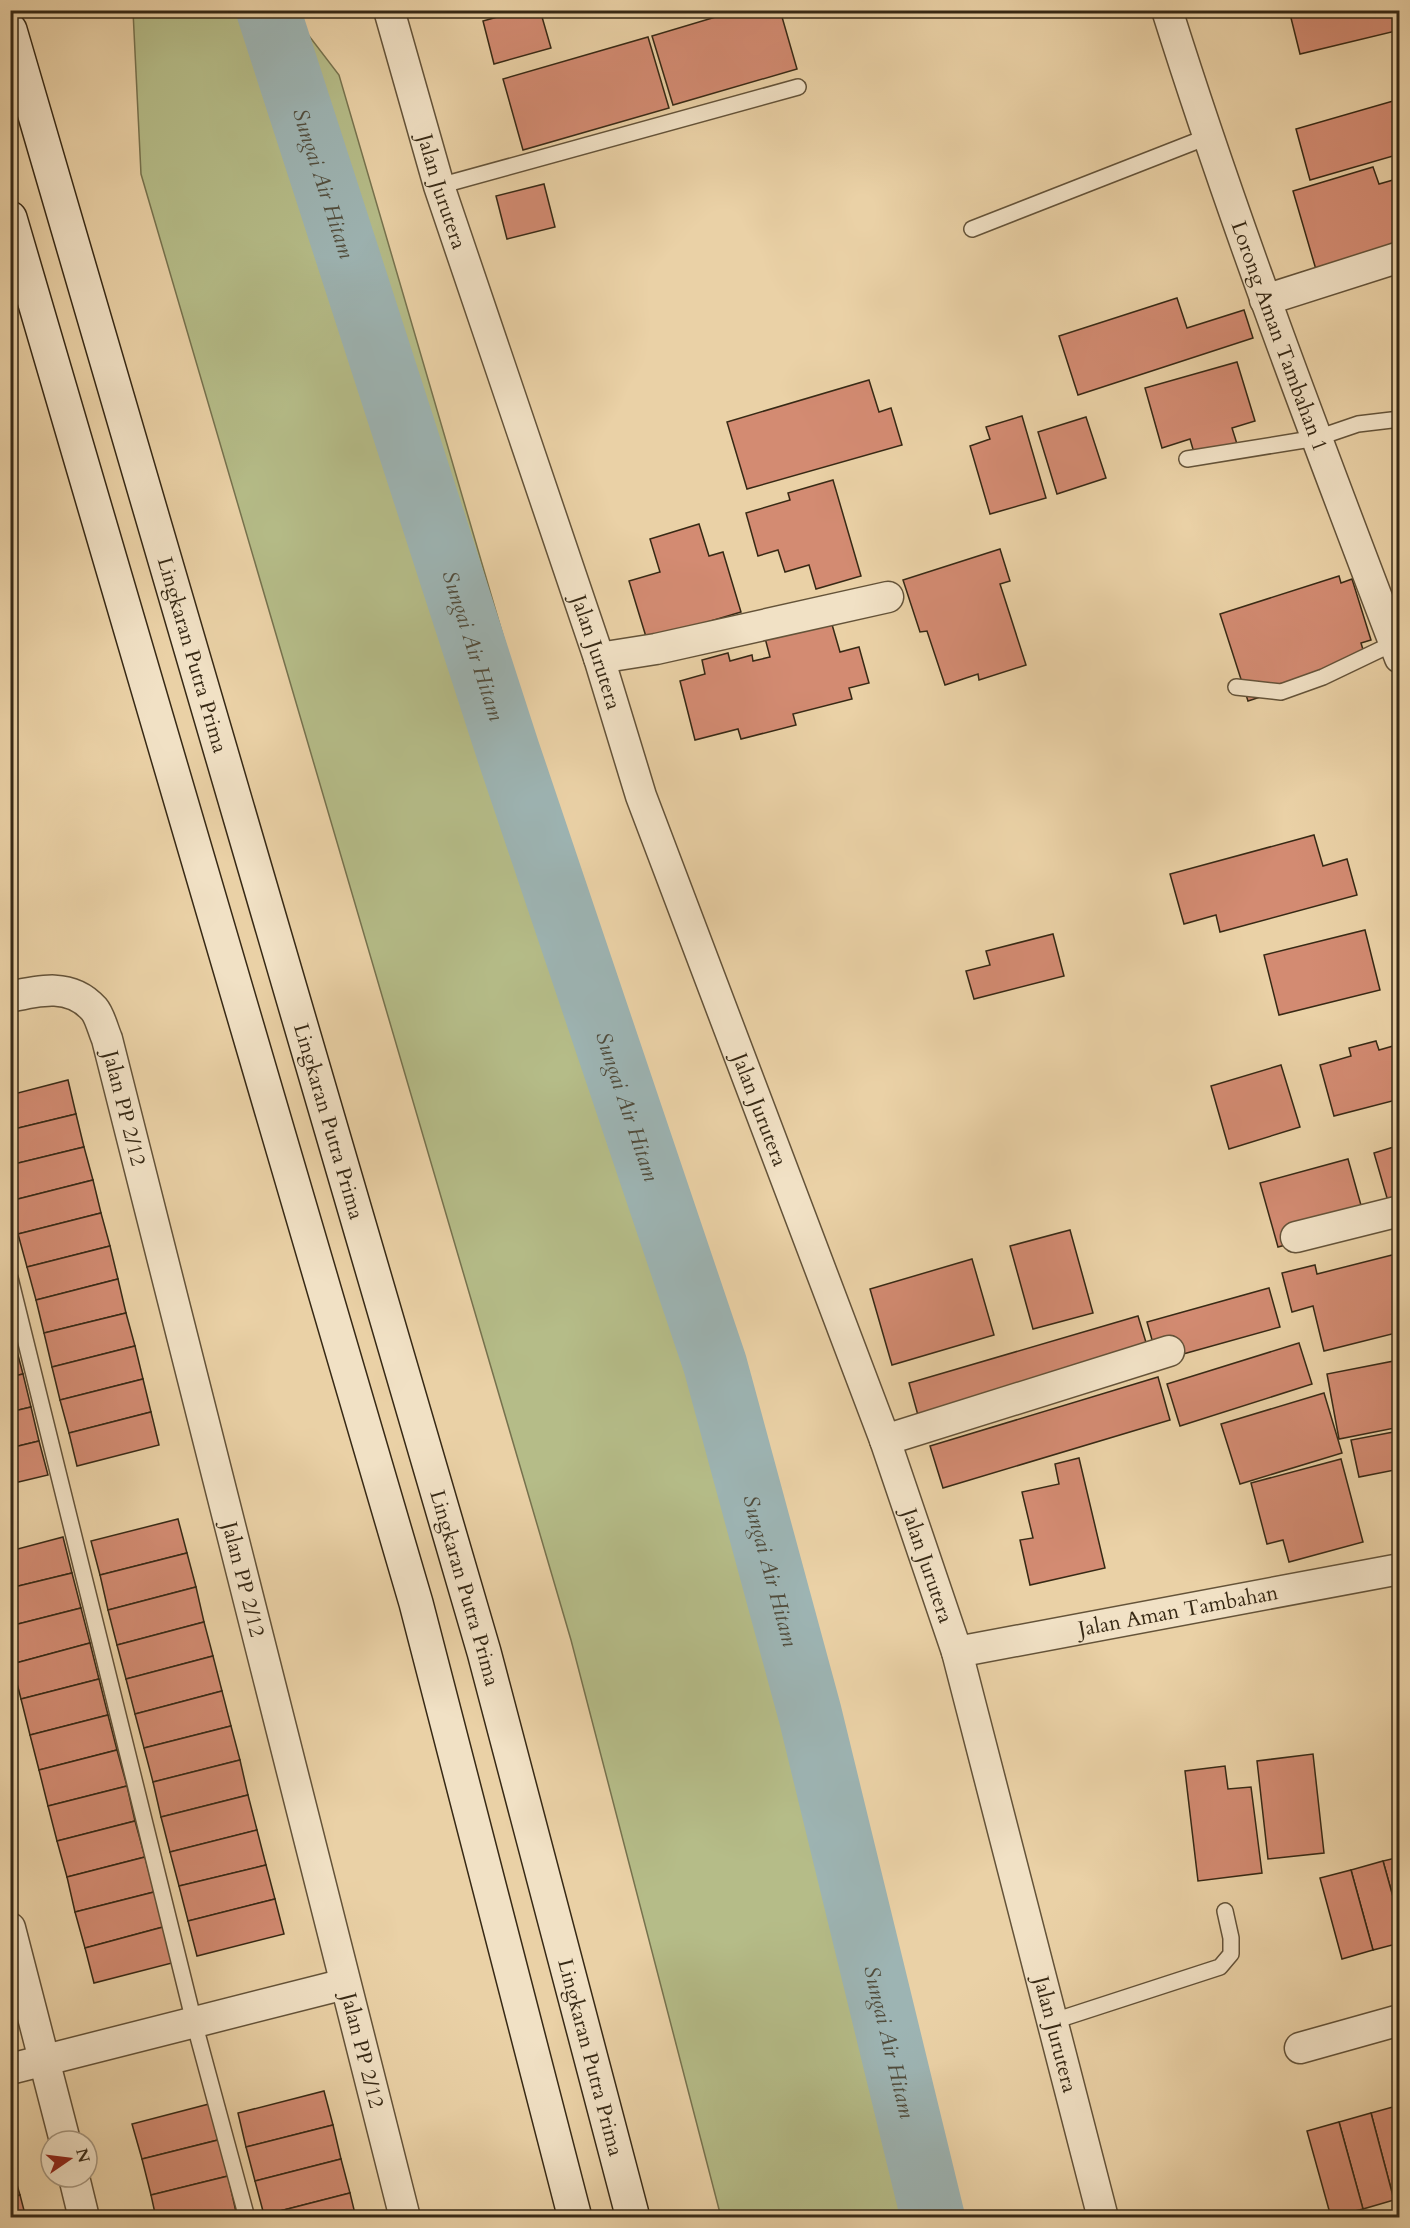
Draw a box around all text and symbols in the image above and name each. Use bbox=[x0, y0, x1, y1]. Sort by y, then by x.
water label: Sungai Air Hitam bbox=[285, 104, 362, 263]
street label: Jalan Jurutera bbox=[409, 128, 473, 253]
street label: Lorong Aman Tambahan 1 bbox=[1224, 217, 1334, 456]
street label: Lingkaran Putra Prima bbox=[150, 554, 234, 756]
water label: Sungai Air Hitam bbox=[435, 567, 511, 725]
street label: Jalan Jurutera bbox=[563, 588, 628, 713]
street label: Lingkaran Putra Prima bbox=[286, 1020, 371, 1223]
water label: Sungai Air Hitam bbox=[588, 1028, 666, 1186]
street label: Jalan PP 2/12 bbox=[95, 1045, 153, 1169]
street label: Jalan Jurutera bbox=[724, 1046, 794, 1171]
street label: Lingkaran Putra Prima bbox=[422, 1487, 506, 1689]
water label: Sungai Air Hitam bbox=[735, 1491, 805, 1651]
street label: Jalan Jurutera bbox=[893, 1502, 960, 1627]
street label: Jalan PP 2/12 bbox=[214, 1516, 272, 1640]
street label: Jalan Aman Tambahan bbox=[1073, 1578, 1281, 1645]
street label: Lingkaran Putra Prima bbox=[550, 1956, 630, 2159]
water label: Sungai Air Hitam bbox=[856, 1962, 922, 2122]
street label: Jalan Jurutera bbox=[1025, 1970, 1084, 2096]
street label: Jalan PP 2/12 bbox=[333, 1987, 391, 2111]
north arrow bbox=[39, 2129, 99, 2189]
text: N bbox=[70, 2146, 95, 2165]

